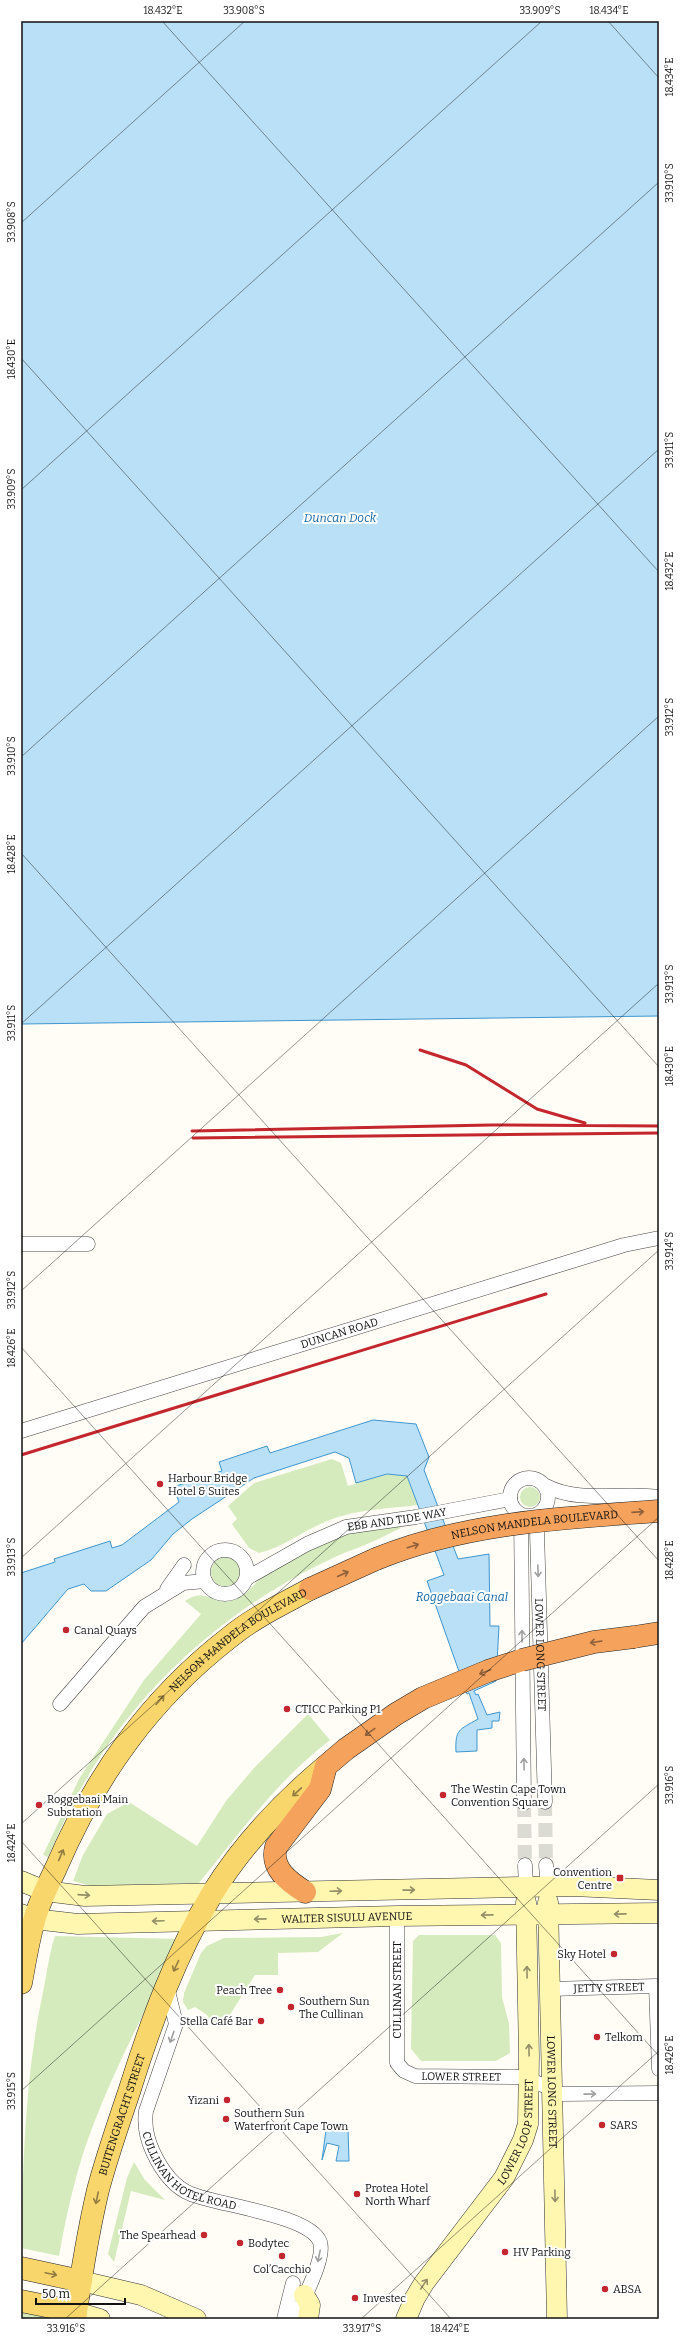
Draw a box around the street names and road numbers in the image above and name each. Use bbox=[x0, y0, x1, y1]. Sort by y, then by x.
street label: DUNCAN ROAD bbox=[299, 1315, 380, 1351]
street label: EBB AND TIDE WAY bbox=[346, 1505, 449, 1534]
street label: NELSON MANDELA BOULEVARD bbox=[450, 1508, 619, 1542]
street label: NELSON MANDELA BOULEVARD bbox=[167, 1586, 309, 1695]
street label: LOWER LONG STREET bbox=[532, 1598, 548, 1712]
street label: WALTER SISULU AVENUE bbox=[281, 1910, 413, 1926]
street label: CULLINAN STREET bbox=[391, 1941, 404, 2039]
street label: JETTY STREET bbox=[572, 1980, 645, 1995]
street label: LOWER LONG STREET bbox=[544, 2035, 559, 2149]
street label: BUITENGRACHT STREET bbox=[96, 2052, 148, 2177]
street label: LOWER STREET bbox=[421, 2070, 502, 2084]
street label: LOWER LOOP STREET bbox=[495, 2079, 536, 2188]
street label: CULLINAN HOTEL ROAD bbox=[140, 2130, 238, 2213]

